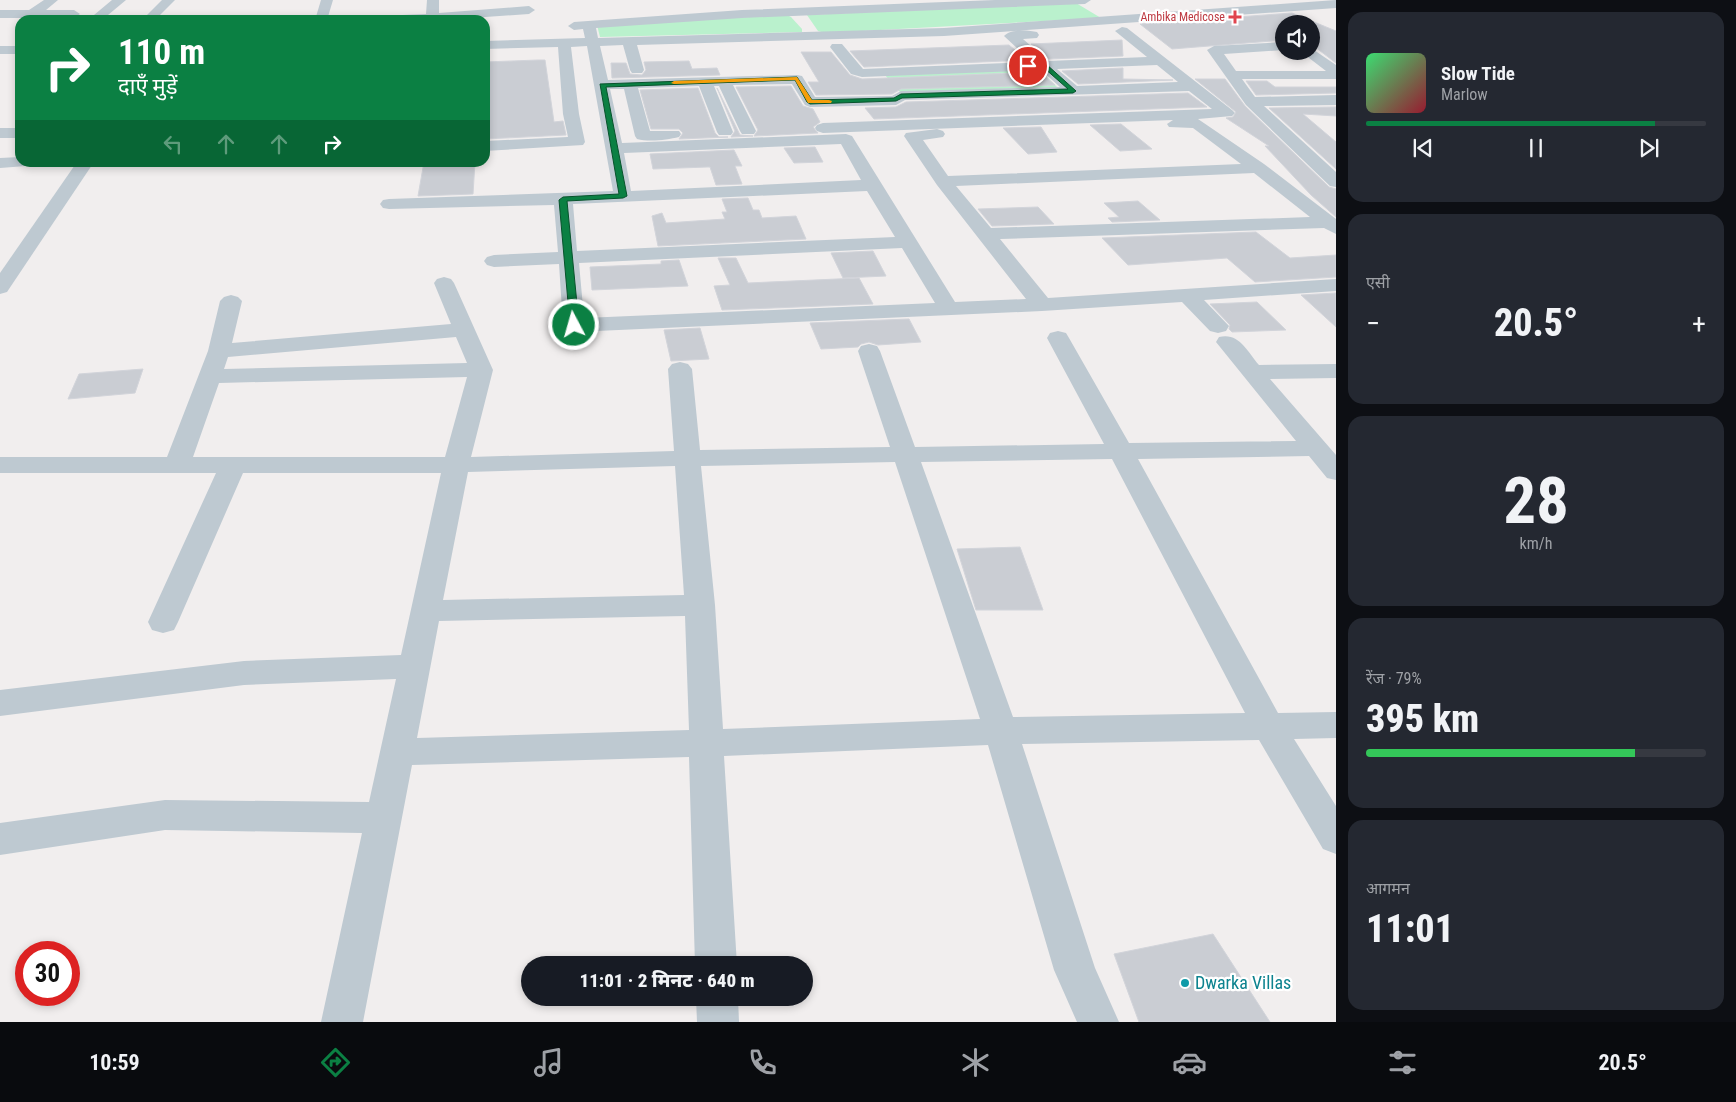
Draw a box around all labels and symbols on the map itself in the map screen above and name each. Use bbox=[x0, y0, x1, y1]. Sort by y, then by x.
place label: Ambika Medicose bbox=[1140, 10, 1225, 24]
marker: Ambika Medicose bbox=[1229, 11, 1241, 23]
pin bbox=[1007, 45, 1049, 87]
position arrow bbox=[547, 298, 599, 350]
speed limit sign: 30 bbox=[15, 941, 80, 1006]
place label: Dwarka Villas bbox=[1195, 972, 1291, 993]
marker: Dwarka Villas bbox=[1179, 977, 1191, 989]

